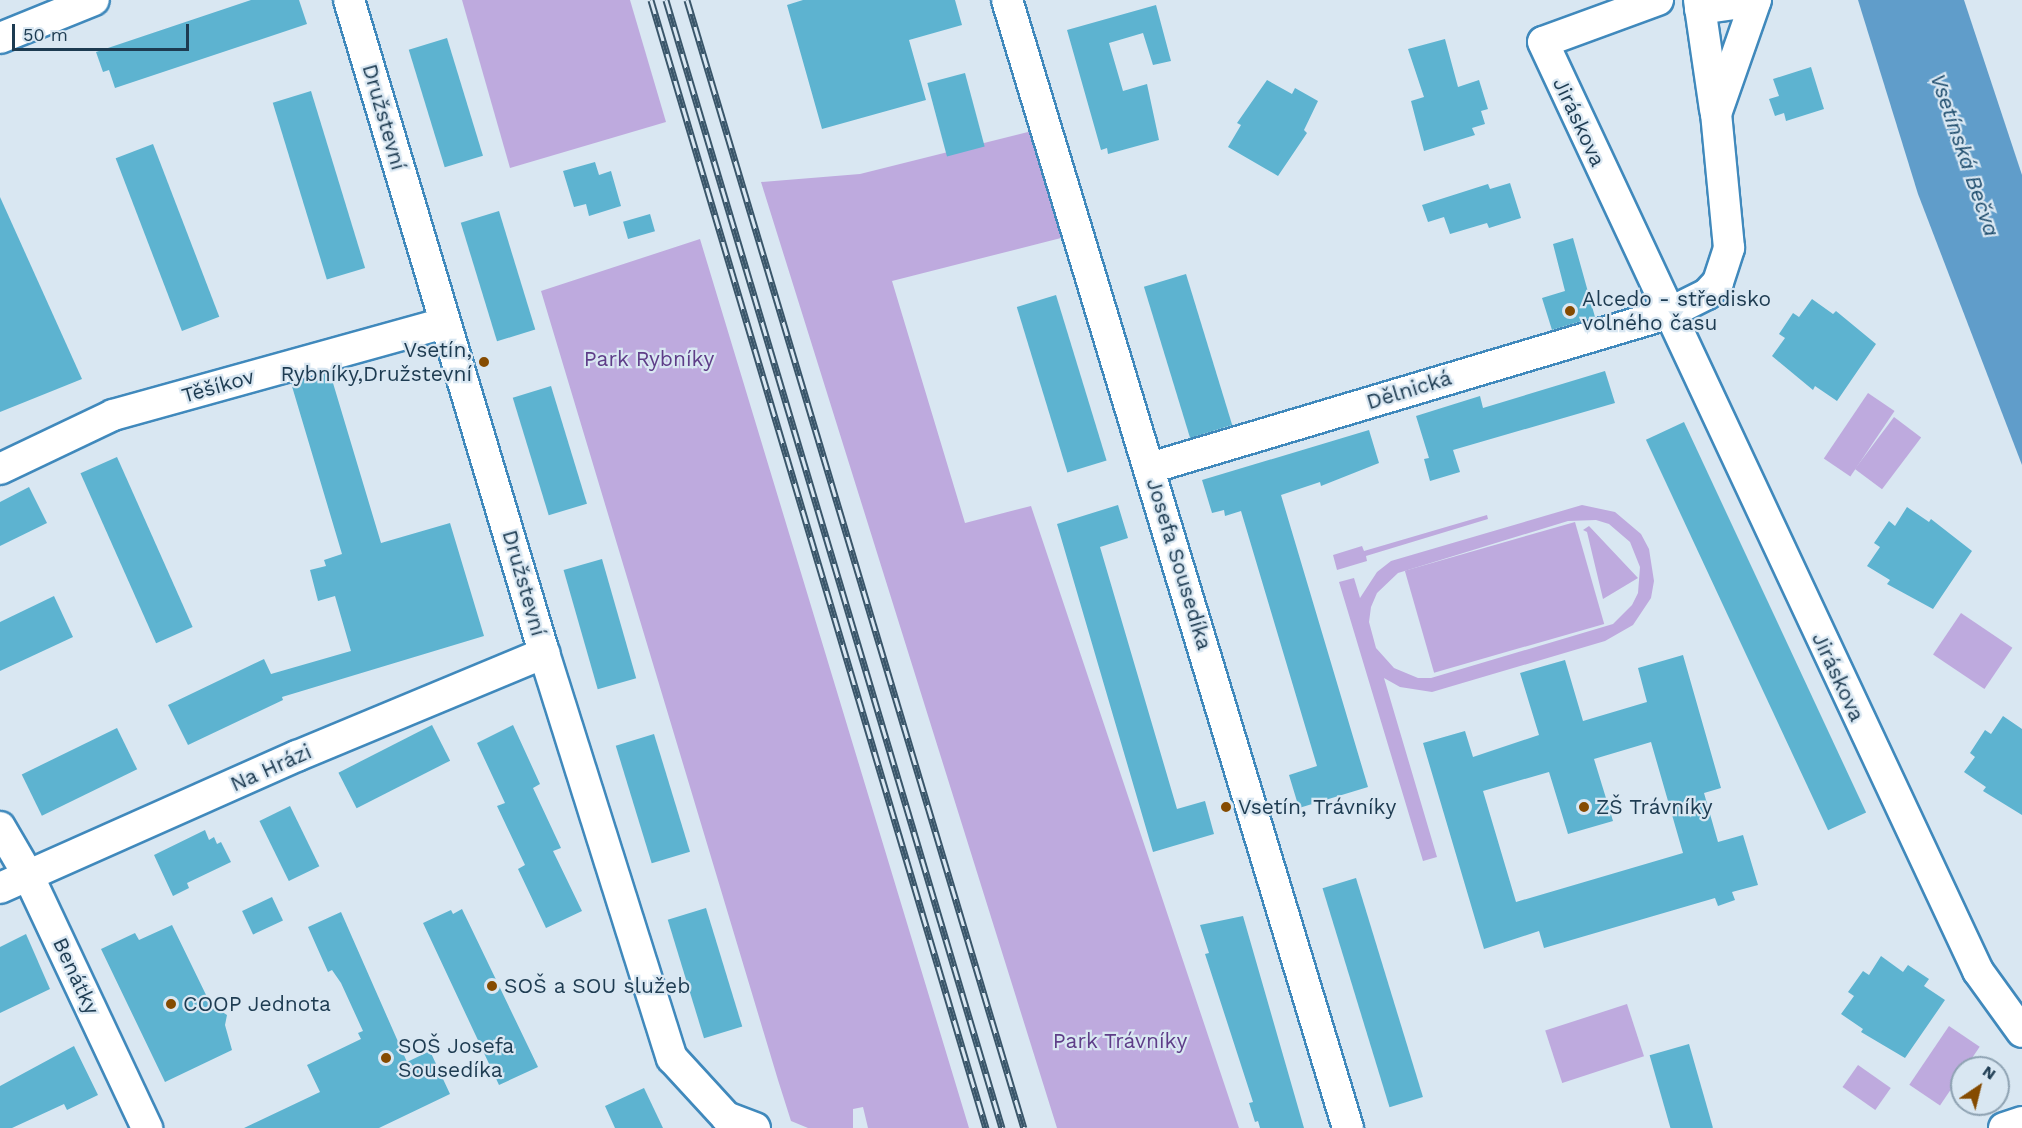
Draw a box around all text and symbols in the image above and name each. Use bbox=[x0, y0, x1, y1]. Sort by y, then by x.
scale bar bbox=[15, 12, 192, 50]
text: 50 m bbox=[23, 24, 68, 45]
street label: Družstevní bbox=[357, 61, 411, 173]
water label: Vsetínská Bečva bbox=[1925, 70, 2005, 240]
street label: Jiráskova bbox=[1547, 74, 1611, 170]
place label: Alcedo - středisko volného času bbox=[1582, 286, 1771, 336]
marker: Alcedo - středisko volného času bbox=[1563, 304, 1577, 318]
place label: Vsetín, Rybníky,Družstevní bbox=[280, 337, 472, 387]
park label: Park Rybníky bbox=[584, 346, 714, 372]
marker: Vsetín, Rybníky,Družstevní bbox=[477, 355, 491, 369]
street label: Těšíkov bbox=[179, 364, 257, 408]
street label: Dělnická bbox=[1363, 365, 1455, 415]
street label: Josefa Sousedíka bbox=[1141, 475, 1217, 653]
street label: Družstevní bbox=[497, 527, 551, 639]
street label: Jiráskova bbox=[1806, 629, 1870, 725]
street label: Na Hrázi bbox=[226, 739, 316, 797]
place label: Vsetín, Trávníky bbox=[1238, 794, 1397, 820]
place label: ZŠ Trávníky bbox=[1596, 794, 1713, 820]
marker: Vsetín, Trávníky bbox=[1219, 800, 1233, 814]
marker: ZŠ Trávníky bbox=[1577, 800, 1591, 814]
street label: Benátky bbox=[47, 934, 105, 1018]
place label: SOŠ a SOU služeb bbox=[504, 973, 691, 999]
marker: SOŠ a SOU služeb bbox=[485, 979, 499, 993]
place label: COOP Jednota bbox=[183, 991, 332, 1017]
marker: COOP Jednota bbox=[164, 997, 178, 1011]
park label: Park Trávníky bbox=[1052, 1028, 1188, 1054]
place label: SOŠ Josefa Sousedíka bbox=[398, 1033, 515, 1083]
marker: SOŠ Josefa Sousedíka bbox=[379, 1051, 393, 1065]
north arrow bbox=[1950, 1056, 2010, 1116]
text: N bbox=[1979, 1061, 2000, 1084]

